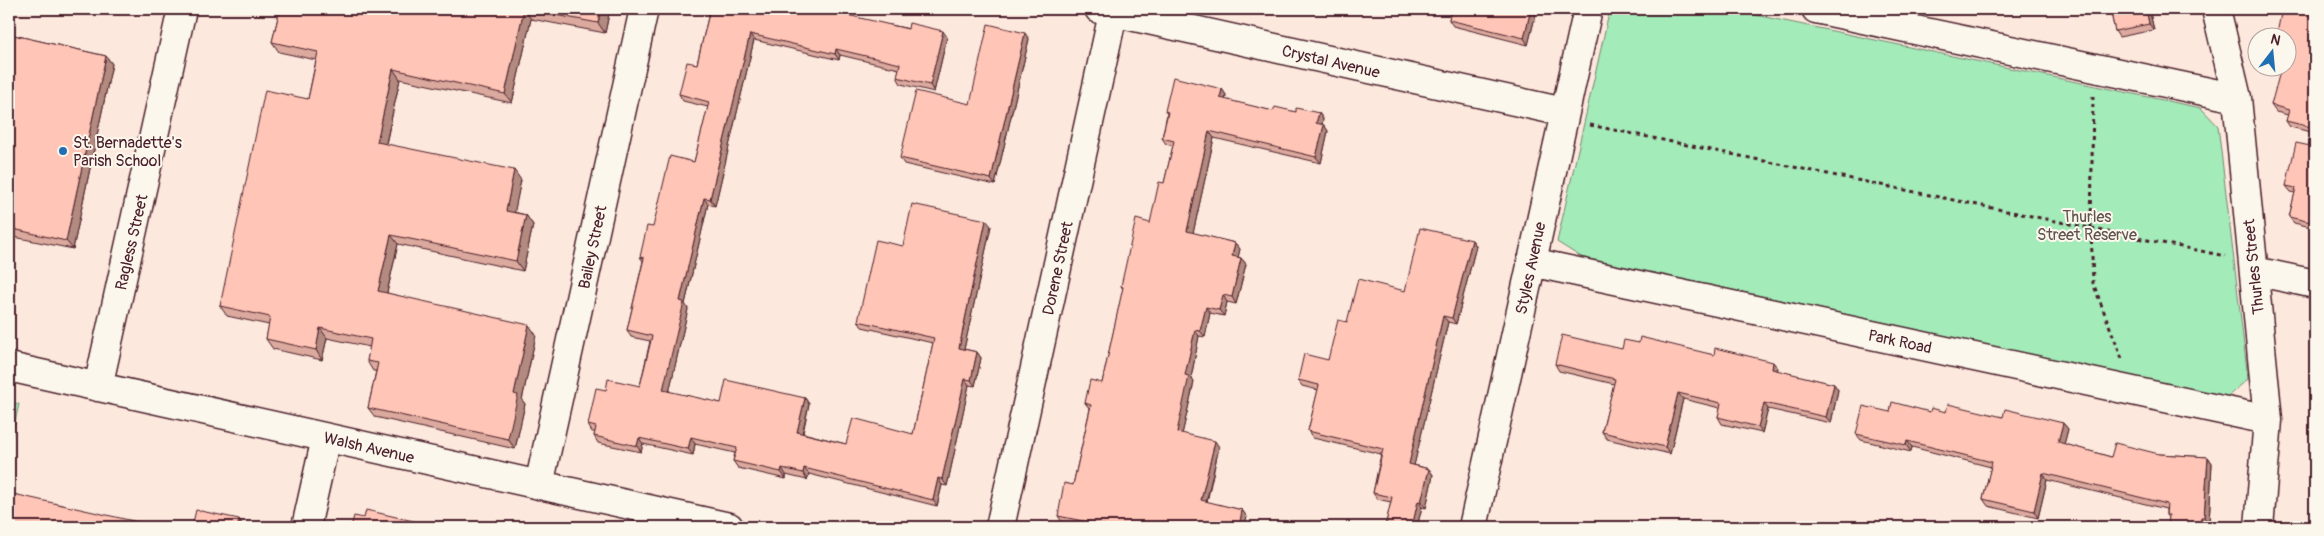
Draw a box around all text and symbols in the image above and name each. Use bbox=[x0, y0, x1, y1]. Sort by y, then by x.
north arrow bbox=[2246, 28, 2296, 78]
text: N bbox=[2269, 31, 2282, 49]
street label: Crystal Avenue bbox=[1280, 41, 1382, 83]
place label: St. Bernadette's Parish School bbox=[73, 133, 182, 171]
marker: St. Bernadette's Parish School bbox=[57, 145, 69, 157]
street label: Ragless Street bbox=[111, 192, 153, 292]
street label: Bailey Street bbox=[574, 203, 612, 291]
park label: Thurles Street Reserve bbox=[2037, 207, 2137, 245]
street label: Thurles Street bbox=[2239, 218, 2269, 316]
street label: Dorene Street bbox=[1038, 219, 1078, 317]
street label: Styles Avenue bbox=[1511, 220, 1551, 316]
street label: Park Road bbox=[1866, 325, 1933, 358]
street label: Walsh Avenue bbox=[322, 428, 416, 468]

